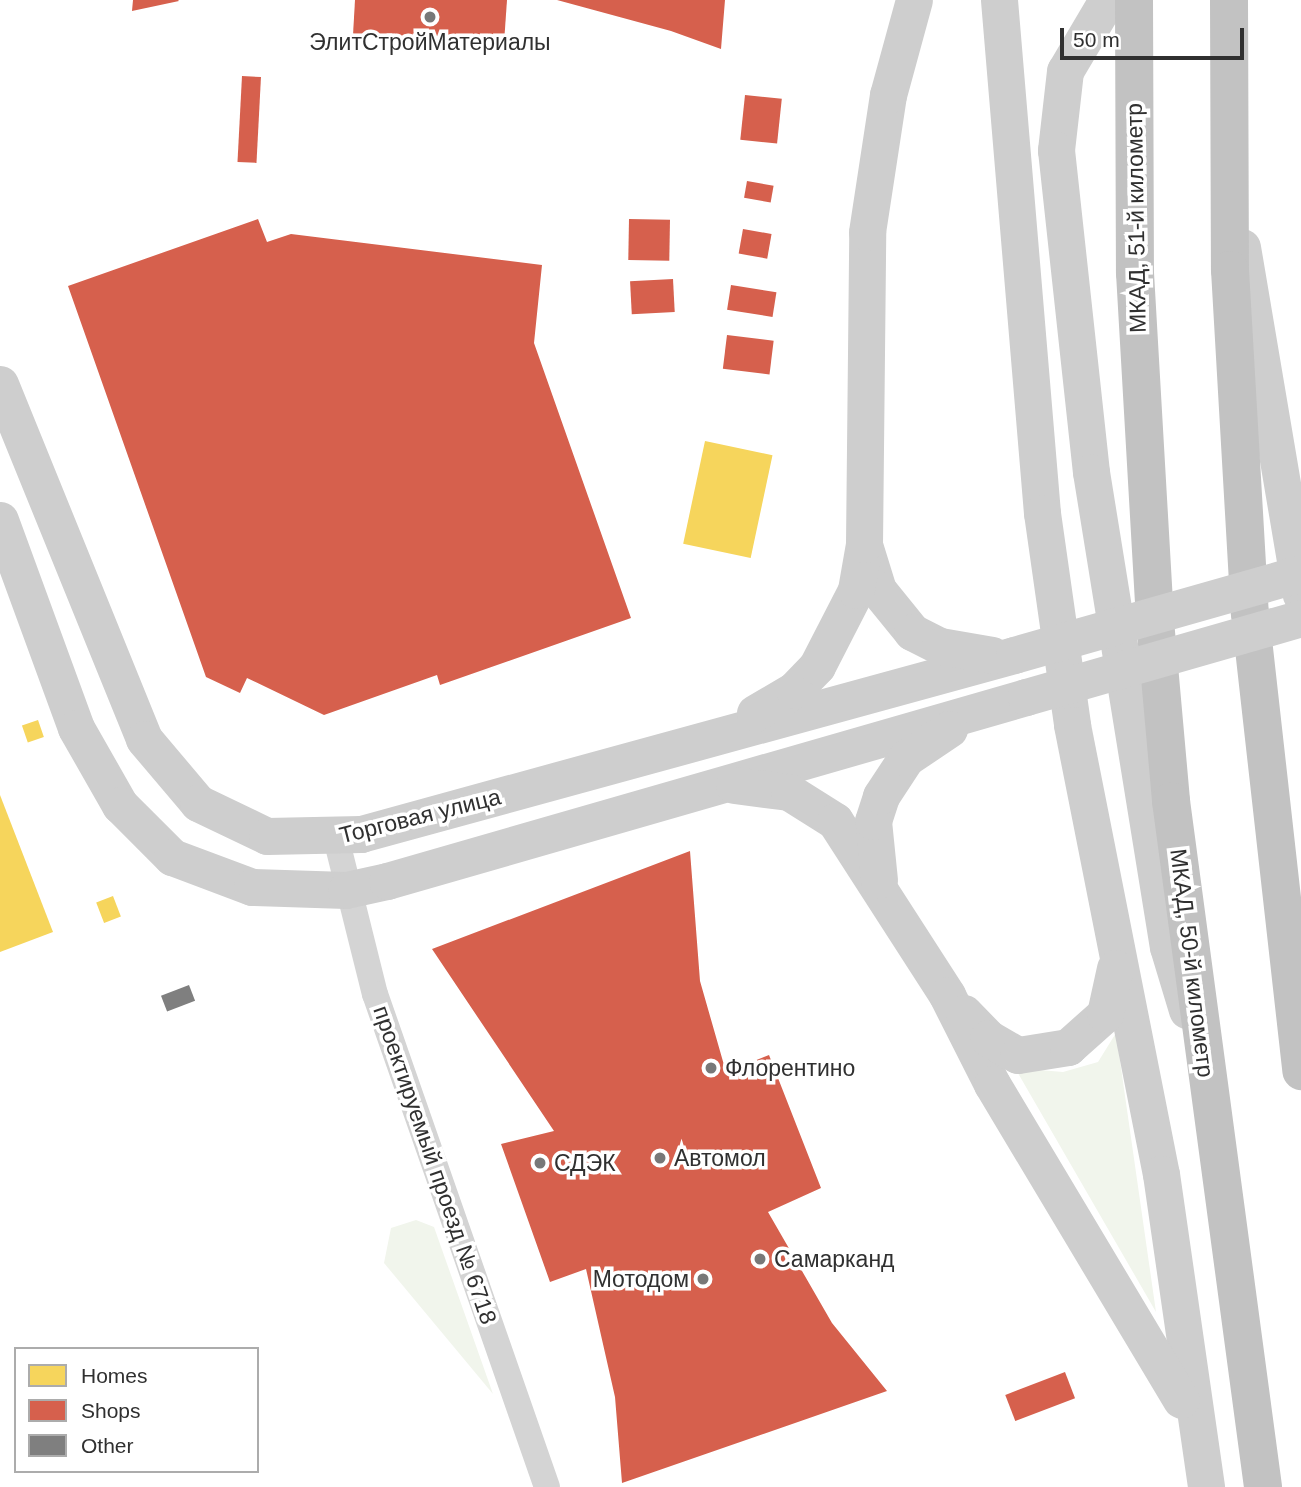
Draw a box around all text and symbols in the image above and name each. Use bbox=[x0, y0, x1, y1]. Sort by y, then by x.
marker: ЭлитСтройМатериалы bbox=[422, 9, 438, 25]
scale bar bbox=[1063, 14, 1247, 58]
place label: ЭлитСтройМатериалы bbox=[309, 28, 551, 56]
text: 50 m bbox=[1073, 28, 1120, 51]
street label: МКАД, 51-й километр bbox=[1120, 103, 1152, 333]
street label: Торговая улица bbox=[336, 783, 504, 849]
street label: МКАД, 50-й километр bbox=[1164, 847, 1220, 1079]
street label: проектируемый проезд № 6718 bbox=[367, 1002, 503, 1328]
place label: Флорентино bbox=[725, 1054, 855, 1082]
marker: Флорентино bbox=[703, 1060, 719, 1076]
place label: Автомол bbox=[674, 1144, 766, 1172]
place label: СДЭК bbox=[554, 1149, 616, 1177]
marker: Автомол bbox=[652, 1150, 668, 1166]
marker: СДЭК bbox=[532, 1155, 548, 1171]
place label: Самарканд bbox=[774, 1245, 895, 1273]
marker: Самарканд bbox=[752, 1251, 768, 1267]
place label: Мотодом bbox=[593, 1265, 689, 1293]
marker: Мотодом bbox=[695, 1271, 711, 1287]
legend bbox=[14, 1347, 259, 1473]
text: Homes bbox=[81, 1364, 148, 1387]
text: Shops bbox=[81, 1399, 141, 1422]
text: Other bbox=[81, 1434, 134, 1457]

